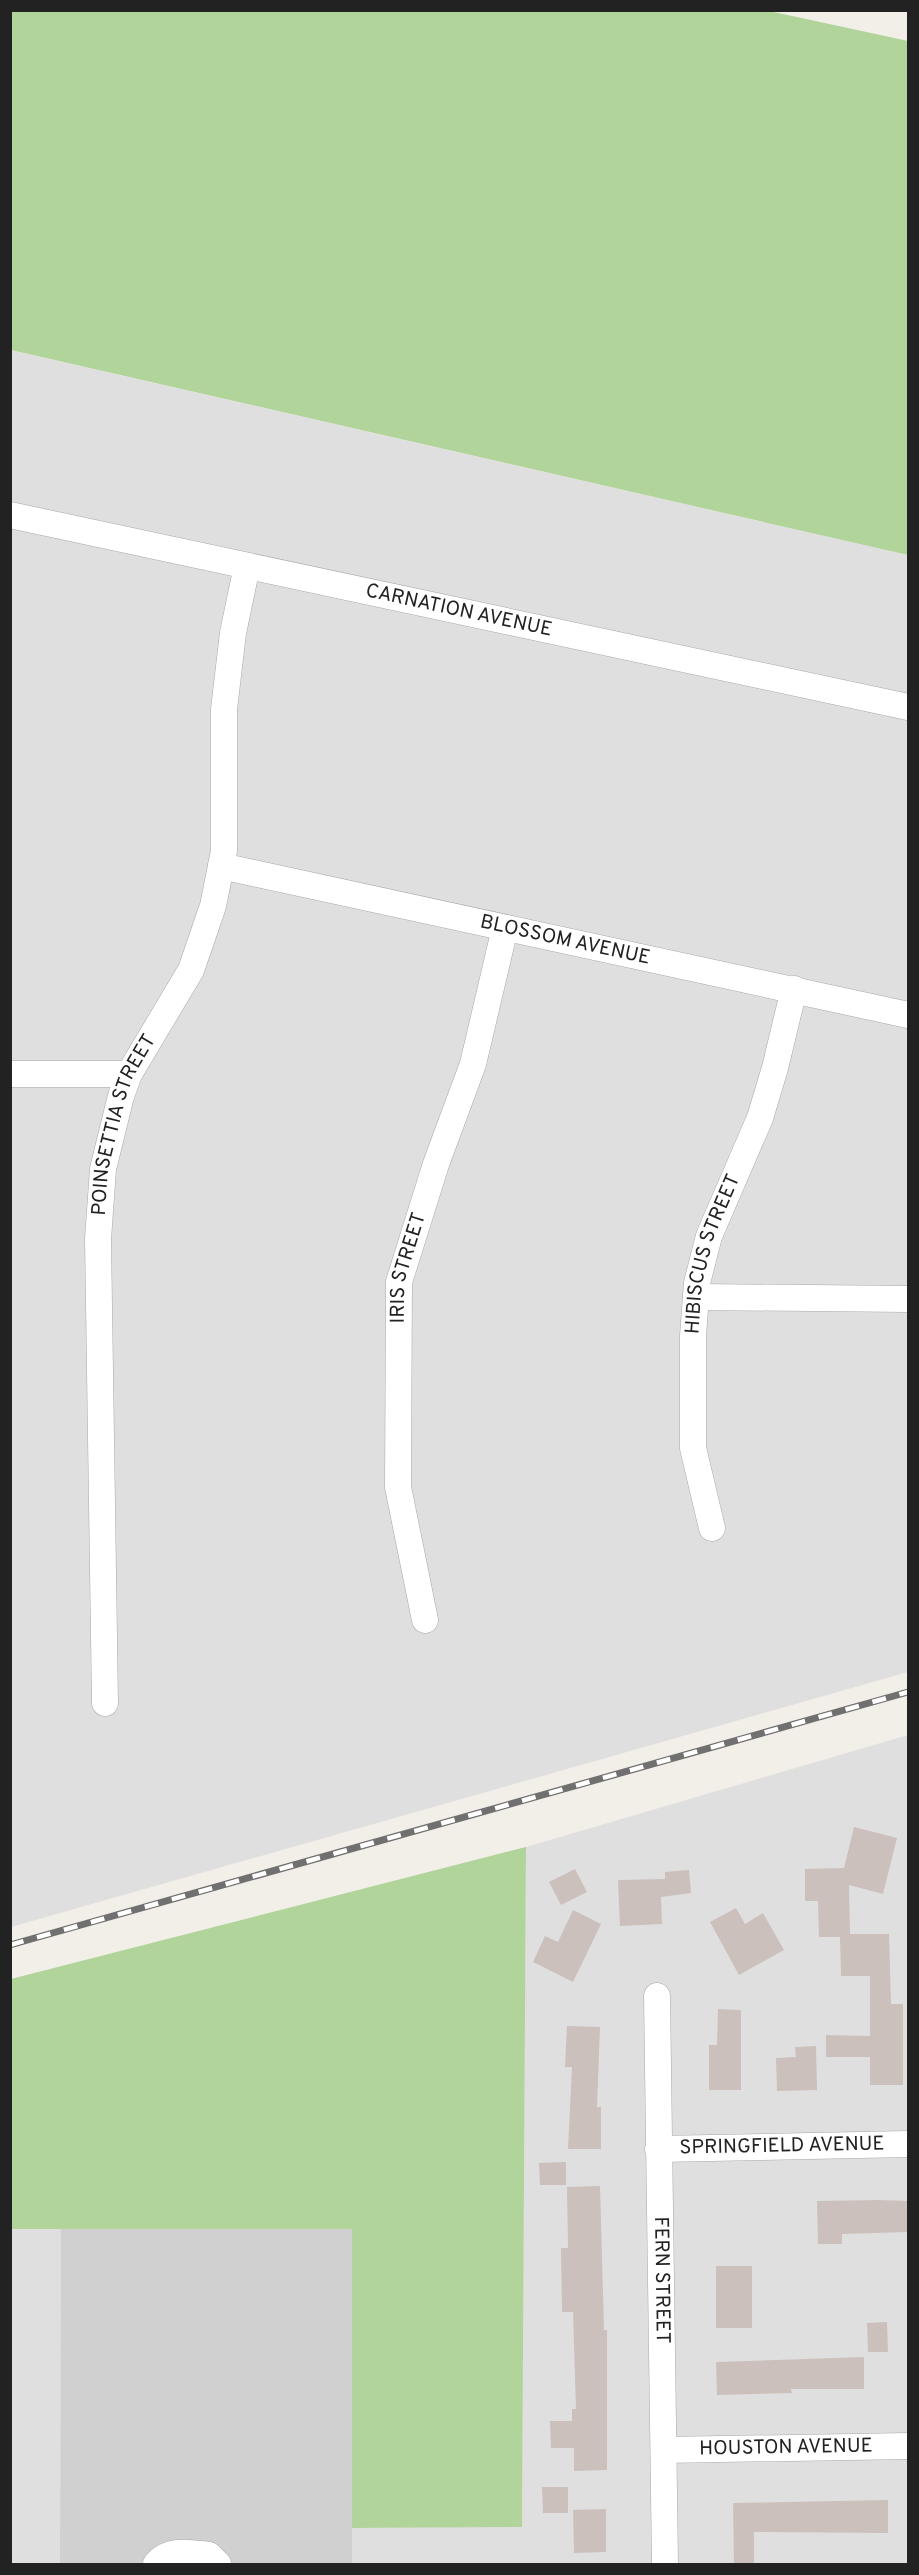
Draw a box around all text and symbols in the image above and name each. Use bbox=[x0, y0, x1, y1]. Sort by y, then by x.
street label: CARNATION AVENUE bbox=[363, 578, 555, 644]
street label: BLOSSOM AVENUE bbox=[477, 910, 653, 972]
street label: POINSETTIA STREET bbox=[87, 1030, 163, 1217]
street label: HIBISCUS STREET bbox=[680, 1170, 747, 1335]
street label: IRIS STREET bbox=[386, 1209, 433, 1323]
street label: SPRINGFIELD AVENUE bbox=[679, 2131, 885, 2162]
street label: FERN STREET bbox=[647, 2216, 675, 2344]
street label: HOUSTON AVENUE bbox=[699, 2434, 873, 2462]

